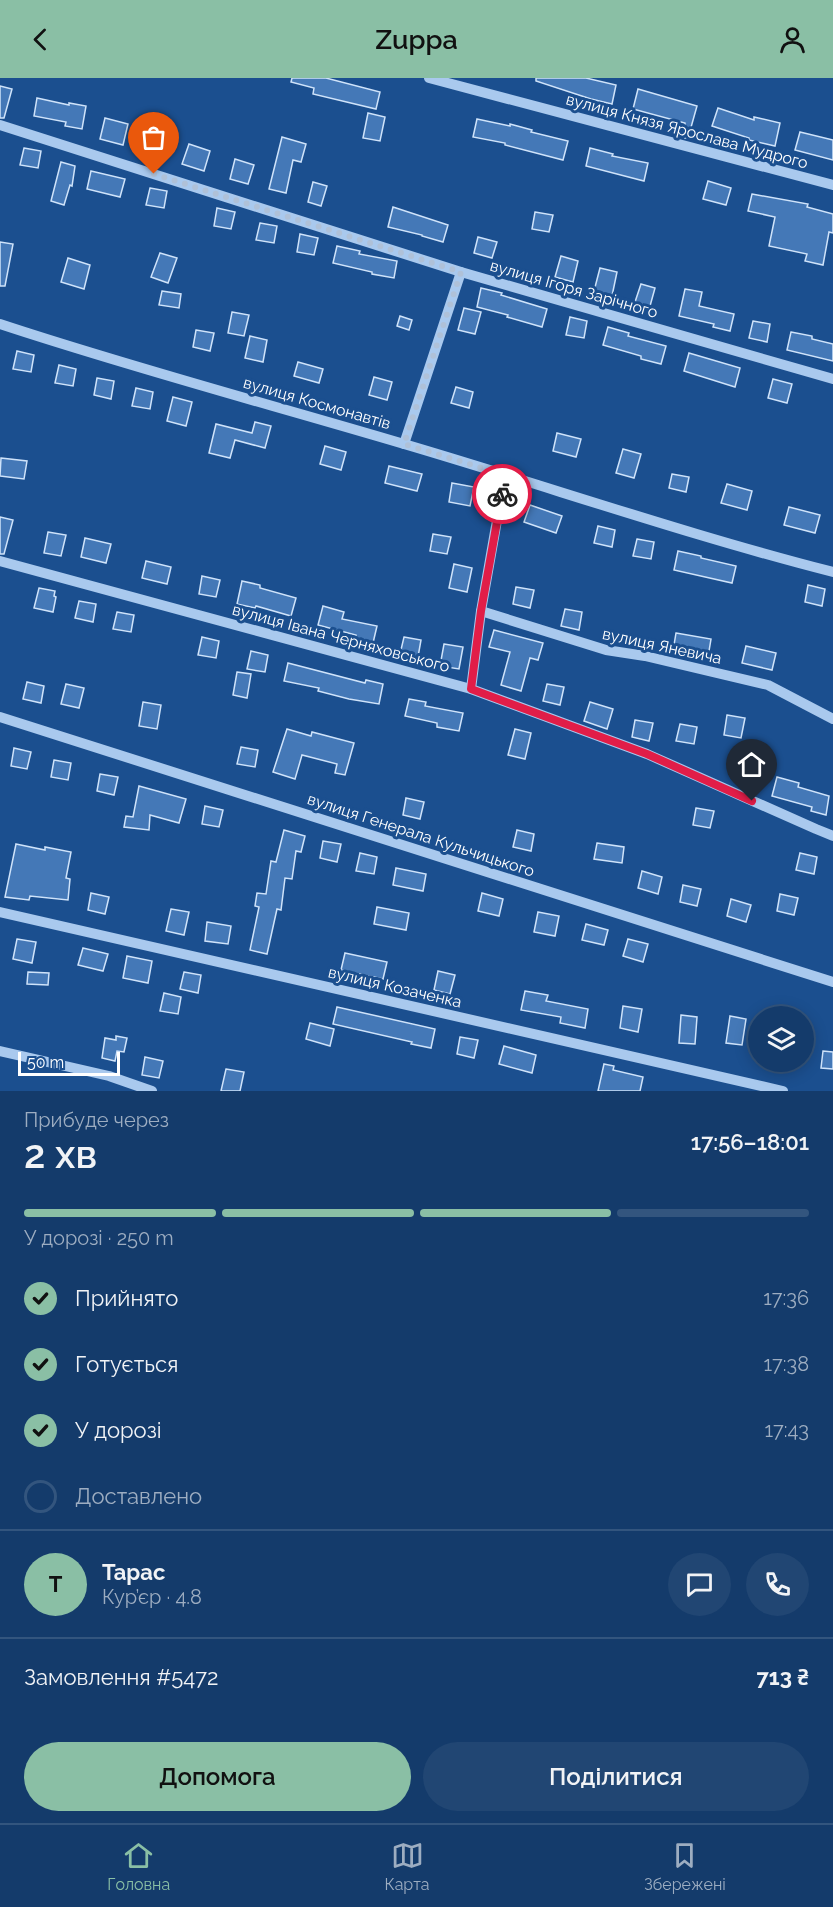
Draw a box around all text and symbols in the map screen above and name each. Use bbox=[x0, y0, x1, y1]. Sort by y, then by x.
icon: back bbox=[24, 23, 57, 56]
icon: person bbox=[776, 23, 809, 56]
text: Zuppa bbox=[375, 24, 458, 55]
street label: вулиця Князя Ярослава Мудрого bbox=[564, 89, 810, 173]
pin bbox=[128, 112, 179, 174]
icon: bag bbox=[137, 121, 170, 154]
street label: вулиця Ігоря Зарічного bbox=[488, 256, 660, 322]
street label: вулиця Космонавтів bbox=[241, 373, 393, 433]
courier bbox=[472, 464, 532, 524]
icon: bike bbox=[486, 478, 519, 511]
street label: вулиця Івана Черняховського bbox=[230, 600, 452, 676]
street label: вулиця Яневича bbox=[601, 624, 723, 668]
pin bbox=[726, 739, 777, 801]
icon: home bbox=[735, 748, 768, 781]
street label: вулиця Генерала Кульчицького bbox=[305, 789, 537, 881]
street label: вулиця Козаченка bbox=[326, 962, 464, 1012]
map controls bbox=[748, 1006, 814, 1072]
button: layers bbox=[748, 1006, 814, 1072]
scale bar bbox=[18, 1049, 120, 1076]
text: 50 m bbox=[27, 1053, 64, 1072]
text: Прибуде через bbox=[24, 1108, 169, 1132]
text: 17:56–18:01 bbox=[691, 1129, 809, 1155]
text: 2 хв bbox=[24, 1131, 97, 1177]
text: У дорозі · 250 m bbox=[24, 1226, 174, 1250]
icon: check bbox=[24, 1282, 57, 1315]
text: Прийнято bbox=[75, 1285, 178, 1311]
text: 17:36 bbox=[763, 1286, 809, 1310]
icon: check bbox=[24, 1348, 57, 1381]
text: Готується bbox=[75, 1351, 178, 1377]
text: 17:38 bbox=[764, 1352, 809, 1376]
icon: check bbox=[24, 1414, 57, 1447]
text: У дорозі bbox=[75, 1417, 162, 1443]
text: 17:43 bbox=[764, 1418, 809, 1442]
text: Доставлено bbox=[75, 1483, 202, 1509]
button: chat bbox=[668, 1553, 731, 1616]
button: phone bbox=[746, 1553, 809, 1616]
text: Тарас bbox=[102, 1559, 165, 1585]
text: Т bbox=[49, 1571, 62, 1597]
text: Кур’єр · 4.8 bbox=[102, 1585, 202, 1609]
text: Замовлення #5472 bbox=[24, 1664, 218, 1690]
text: 713 ₴ bbox=[756, 1664, 809, 1690]
button: Допомога bbox=[24, 1742, 411, 1811]
button: Поділитися bbox=[423, 1742, 809, 1811]
tab: Головна bbox=[107, 1839, 170, 1894]
tab: Карта bbox=[385, 1839, 430, 1894]
tab: Збережені bbox=[644, 1839, 726, 1894]

